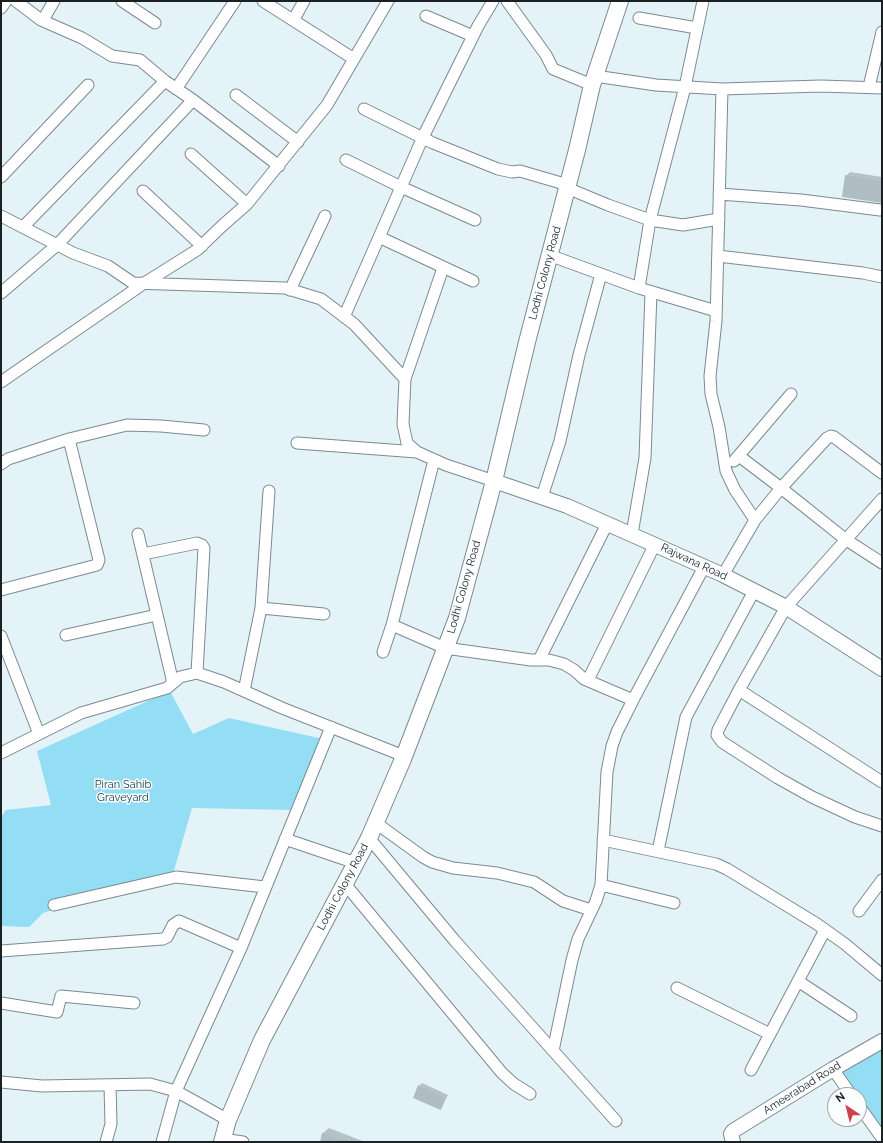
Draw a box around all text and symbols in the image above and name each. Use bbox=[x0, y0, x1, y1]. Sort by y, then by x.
street label: Lodhi Colony Road bbox=[526, 225, 564, 321]
street label: Lodhi Colony Road bbox=[444, 539, 484, 635]
street label: Rajwana Road bbox=[659, 541, 729, 583]
park label: Piran Sahib Graveyard bbox=[95, 778, 151, 804]
street label: Lodhi Colony Road bbox=[315, 841, 371, 933]
street label: Ameerabad Road bbox=[761, 1059, 843, 1117]
north arrow bbox=[827, 1087, 867, 1127]
text: N bbox=[833, 1090, 848, 1105]

